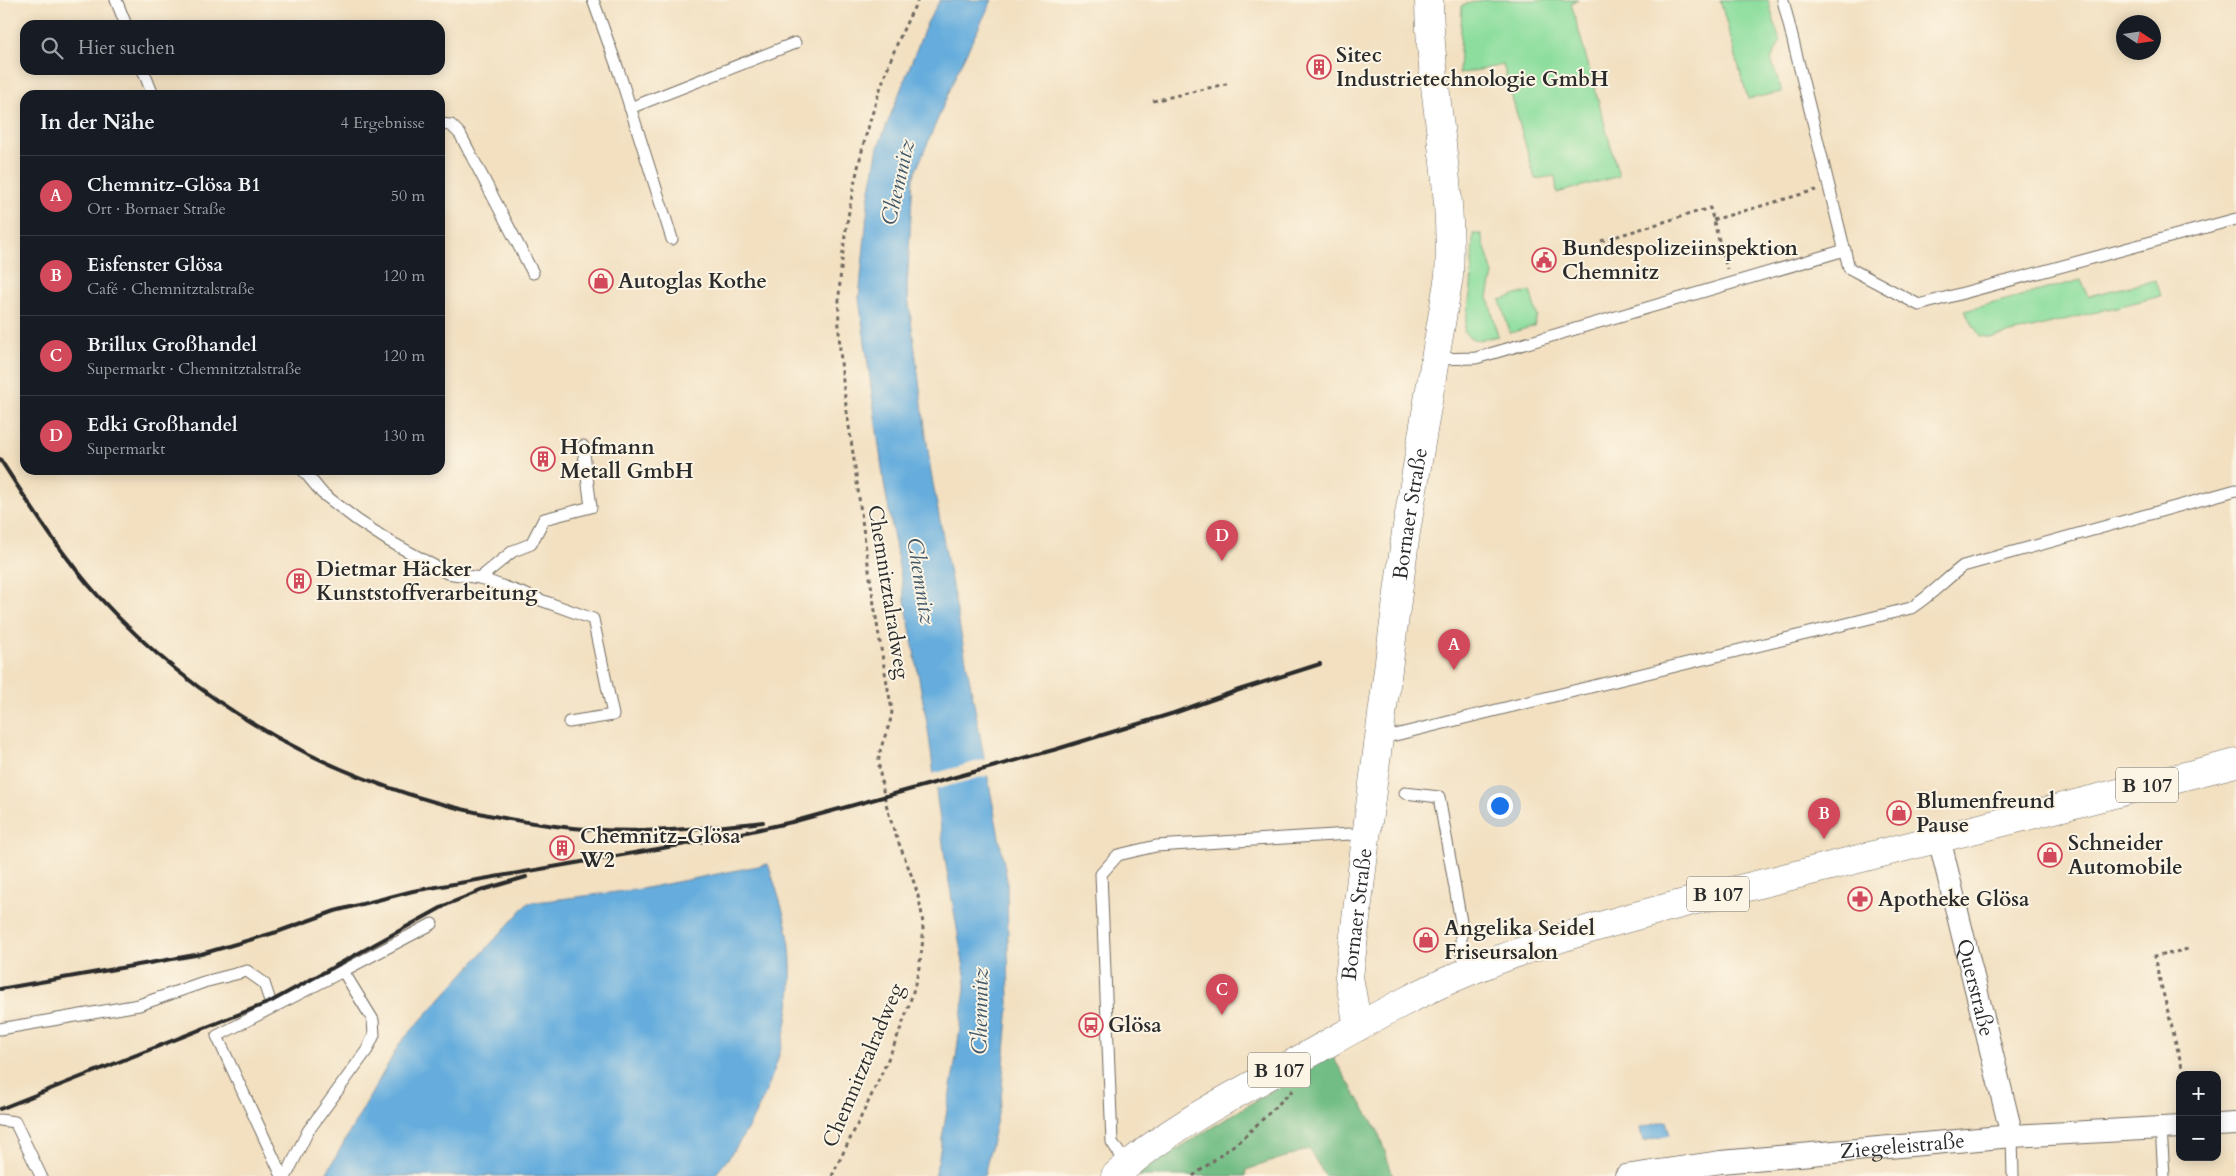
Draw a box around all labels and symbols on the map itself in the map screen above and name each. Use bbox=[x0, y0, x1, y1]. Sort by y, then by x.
north arrow bbox=[2116, 15, 2161, 60]
place label: Sitec Industrietechnologie GmbH bbox=[1336, 41, 1609, 94]
building icon: Sitec Industrietechnologie GmbH bbox=[1306, 54, 1332, 80]
water label: Chemnitz bbox=[874, 136, 923, 228]
place label: Bundespolizeiinspektion Chemnitz bbox=[1562, 234, 1798, 287]
public building icon: Bundespolizeiinspektion Chemnitz bbox=[1531, 247, 1557, 273]
place label: Autoglas Kothe bbox=[618, 267, 767, 296]
shop icon: Autoglas Kothe bbox=[588, 268, 614, 294]
place label: Hofmann Metall GmbH bbox=[560, 433, 693, 486]
building icon: Hofmann Metall GmbH bbox=[530, 446, 556, 472]
street label: Bornaer Straße bbox=[1386, 446, 1435, 582]
street label: Chemnitztalradweg bbox=[860, 503, 917, 681]
pin: D bbox=[1206, 520, 1238, 561]
water label: Chemnitz bbox=[899, 536, 943, 627]
place label: Dietmar Häcker Kunststoffverarbeitung bbox=[316, 555, 538, 608]
building icon: Dietmar Häcker Kunststoffverarbeitung bbox=[286, 568, 312, 594]
pin: A bbox=[1438, 629, 1470, 670]
road number: B 107 bbox=[2116, 768, 2178, 802]
place label: Blumenfreund Pause bbox=[1916, 787, 2055, 840]
your location bbox=[1487, 793, 1513, 819]
pin: B bbox=[1808, 798, 1840, 839]
shop icon: Blumenfreund Pause bbox=[1886, 800, 1912, 826]
place label: Chemnitz-Glösa W2 bbox=[579, 822, 741, 875]
place label: Schneider Automobile bbox=[2068, 829, 2183, 882]
building icon: Chemnitz-Glösa W2 bbox=[549, 835, 575, 861]
shop icon: Schneider Automobile bbox=[2037, 842, 2063, 868]
street label: Bornaer Straße bbox=[1335, 846, 1380, 982]
road number: B 107 bbox=[1687, 876, 1749, 912]
place label: Apotheke Glösa bbox=[1878, 885, 2030, 914]
pharmacy icon: Apotheke Glösa bbox=[1847, 886, 1873, 912]
place label: Angelika Seidel Friseursalon bbox=[1444, 914, 1595, 967]
shop icon: Angelika Seidel Friseursalon bbox=[1413, 927, 1439, 953]
street label: Querstraße bbox=[1949, 936, 2001, 1039]
water label: Chemnitz bbox=[964, 966, 996, 1055]
pin: C bbox=[1206, 974, 1238, 1015]
street label: Chemnitztalradweg bbox=[816, 978, 911, 1152]
place label: Glösa bbox=[1108, 1011, 1162, 1040]
bus stop icon: Glösa bbox=[1078, 1012, 1104, 1038]
road number: B 107 bbox=[1248, 1052, 1310, 1088]
street label: Ziegeleistraße bbox=[1839, 1126, 1966, 1166]

